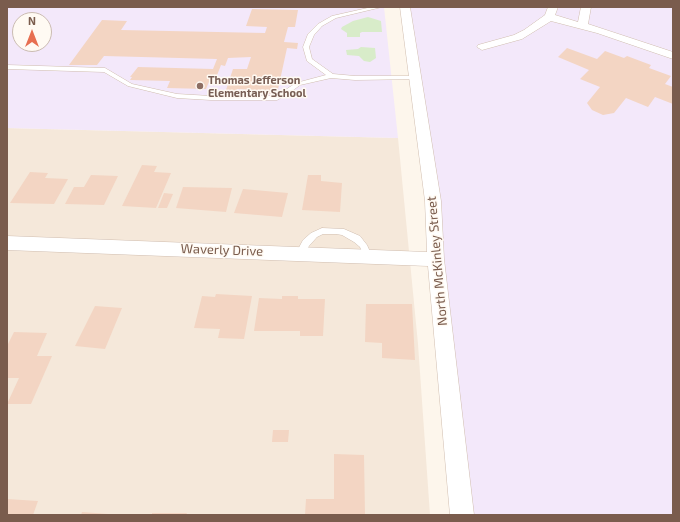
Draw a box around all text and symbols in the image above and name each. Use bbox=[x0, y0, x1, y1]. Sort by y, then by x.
north arrow bbox=[12, 12, 52, 52]
text: N bbox=[28, 14, 36, 27]
place label: Thomas Jefferson Elementary School bbox=[208, 73, 306, 99]
marker: Thomas Jefferson Elementary School bbox=[195, 81, 205, 91]
street label: North McKinley Street bbox=[424, 196, 450, 326]
street label: Waverly Drive bbox=[180, 241, 264, 259]

